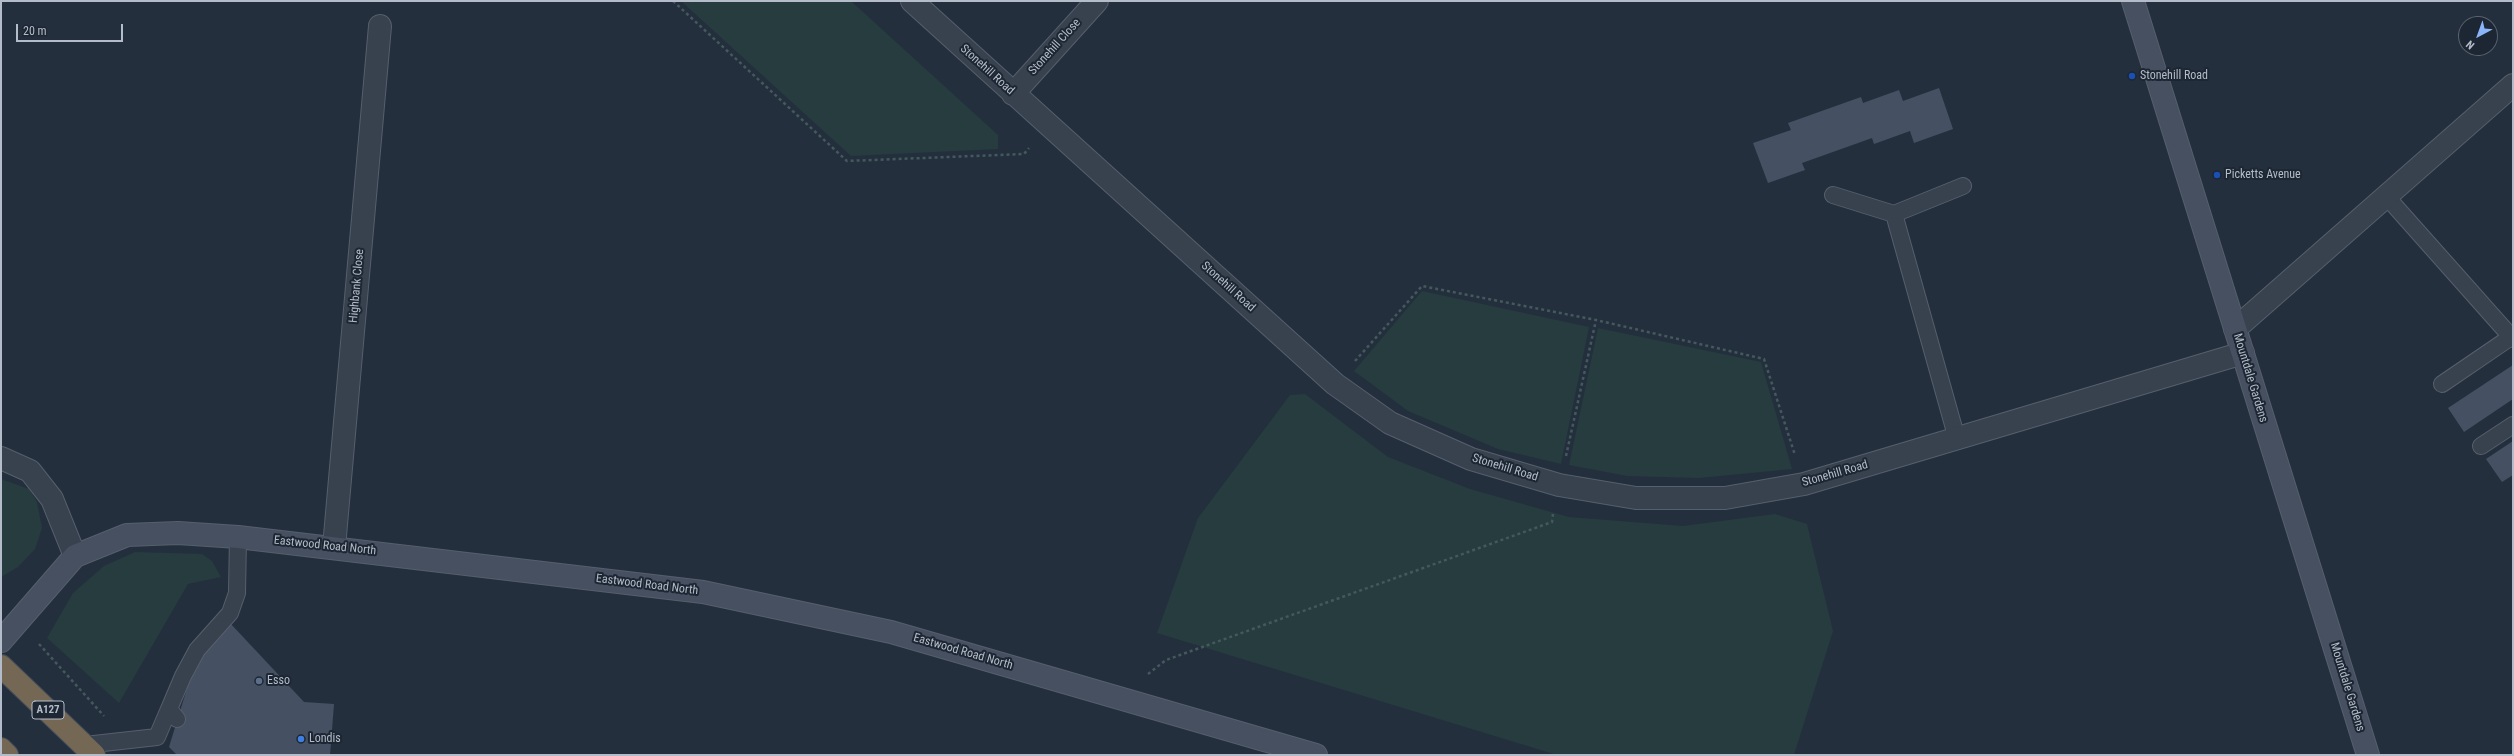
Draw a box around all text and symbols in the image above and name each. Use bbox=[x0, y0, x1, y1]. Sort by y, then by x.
scale bar bbox=[18, 16, 125, 42]
street label: Stonehill Close bbox=[1026, 16, 1084, 78]
north arrow bbox=[2458, 16, 2498, 56]
text: 20 m bbox=[23, 24, 47, 38]
text: N bbox=[2464, 38, 2477, 52]
street label: Stonehill Road bbox=[957, 42, 1017, 98]
place label: Stonehill Road bbox=[2140, 69, 2208, 83]
marker: Stonehill Road bbox=[2127, 71, 2137, 81]
place label: Picketts Avenue bbox=[2225, 168, 2301, 182]
marker: Picketts Avenue bbox=[2212, 170, 2222, 180]
street label: Highbank Close bbox=[347, 248, 367, 324]
street label: Stonehill Road bbox=[1198, 259, 1258, 315]
street label: Mountdale Gardens bbox=[2230, 332, 2270, 424]
street label: Stonehill Road bbox=[1470, 451, 1540, 485]
street label: Stonehill Road bbox=[1800, 458, 1870, 490]
street label: Eastwood Road North bbox=[273, 533, 377, 559]
street label: Eastwood Road North bbox=[595, 572, 699, 598]
street label: Eastwood Road North bbox=[912, 631, 1014, 673]
street label: Mountdale Gardens bbox=[2327, 641, 2367, 733]
place label: Esso bbox=[267, 674, 290, 688]
marker: Esso bbox=[254, 676, 264, 686]
road number: A127 bbox=[32, 701, 64, 719]
place label: Londis bbox=[309, 732, 341, 746]
marker: Londis bbox=[296, 734, 306, 744]

